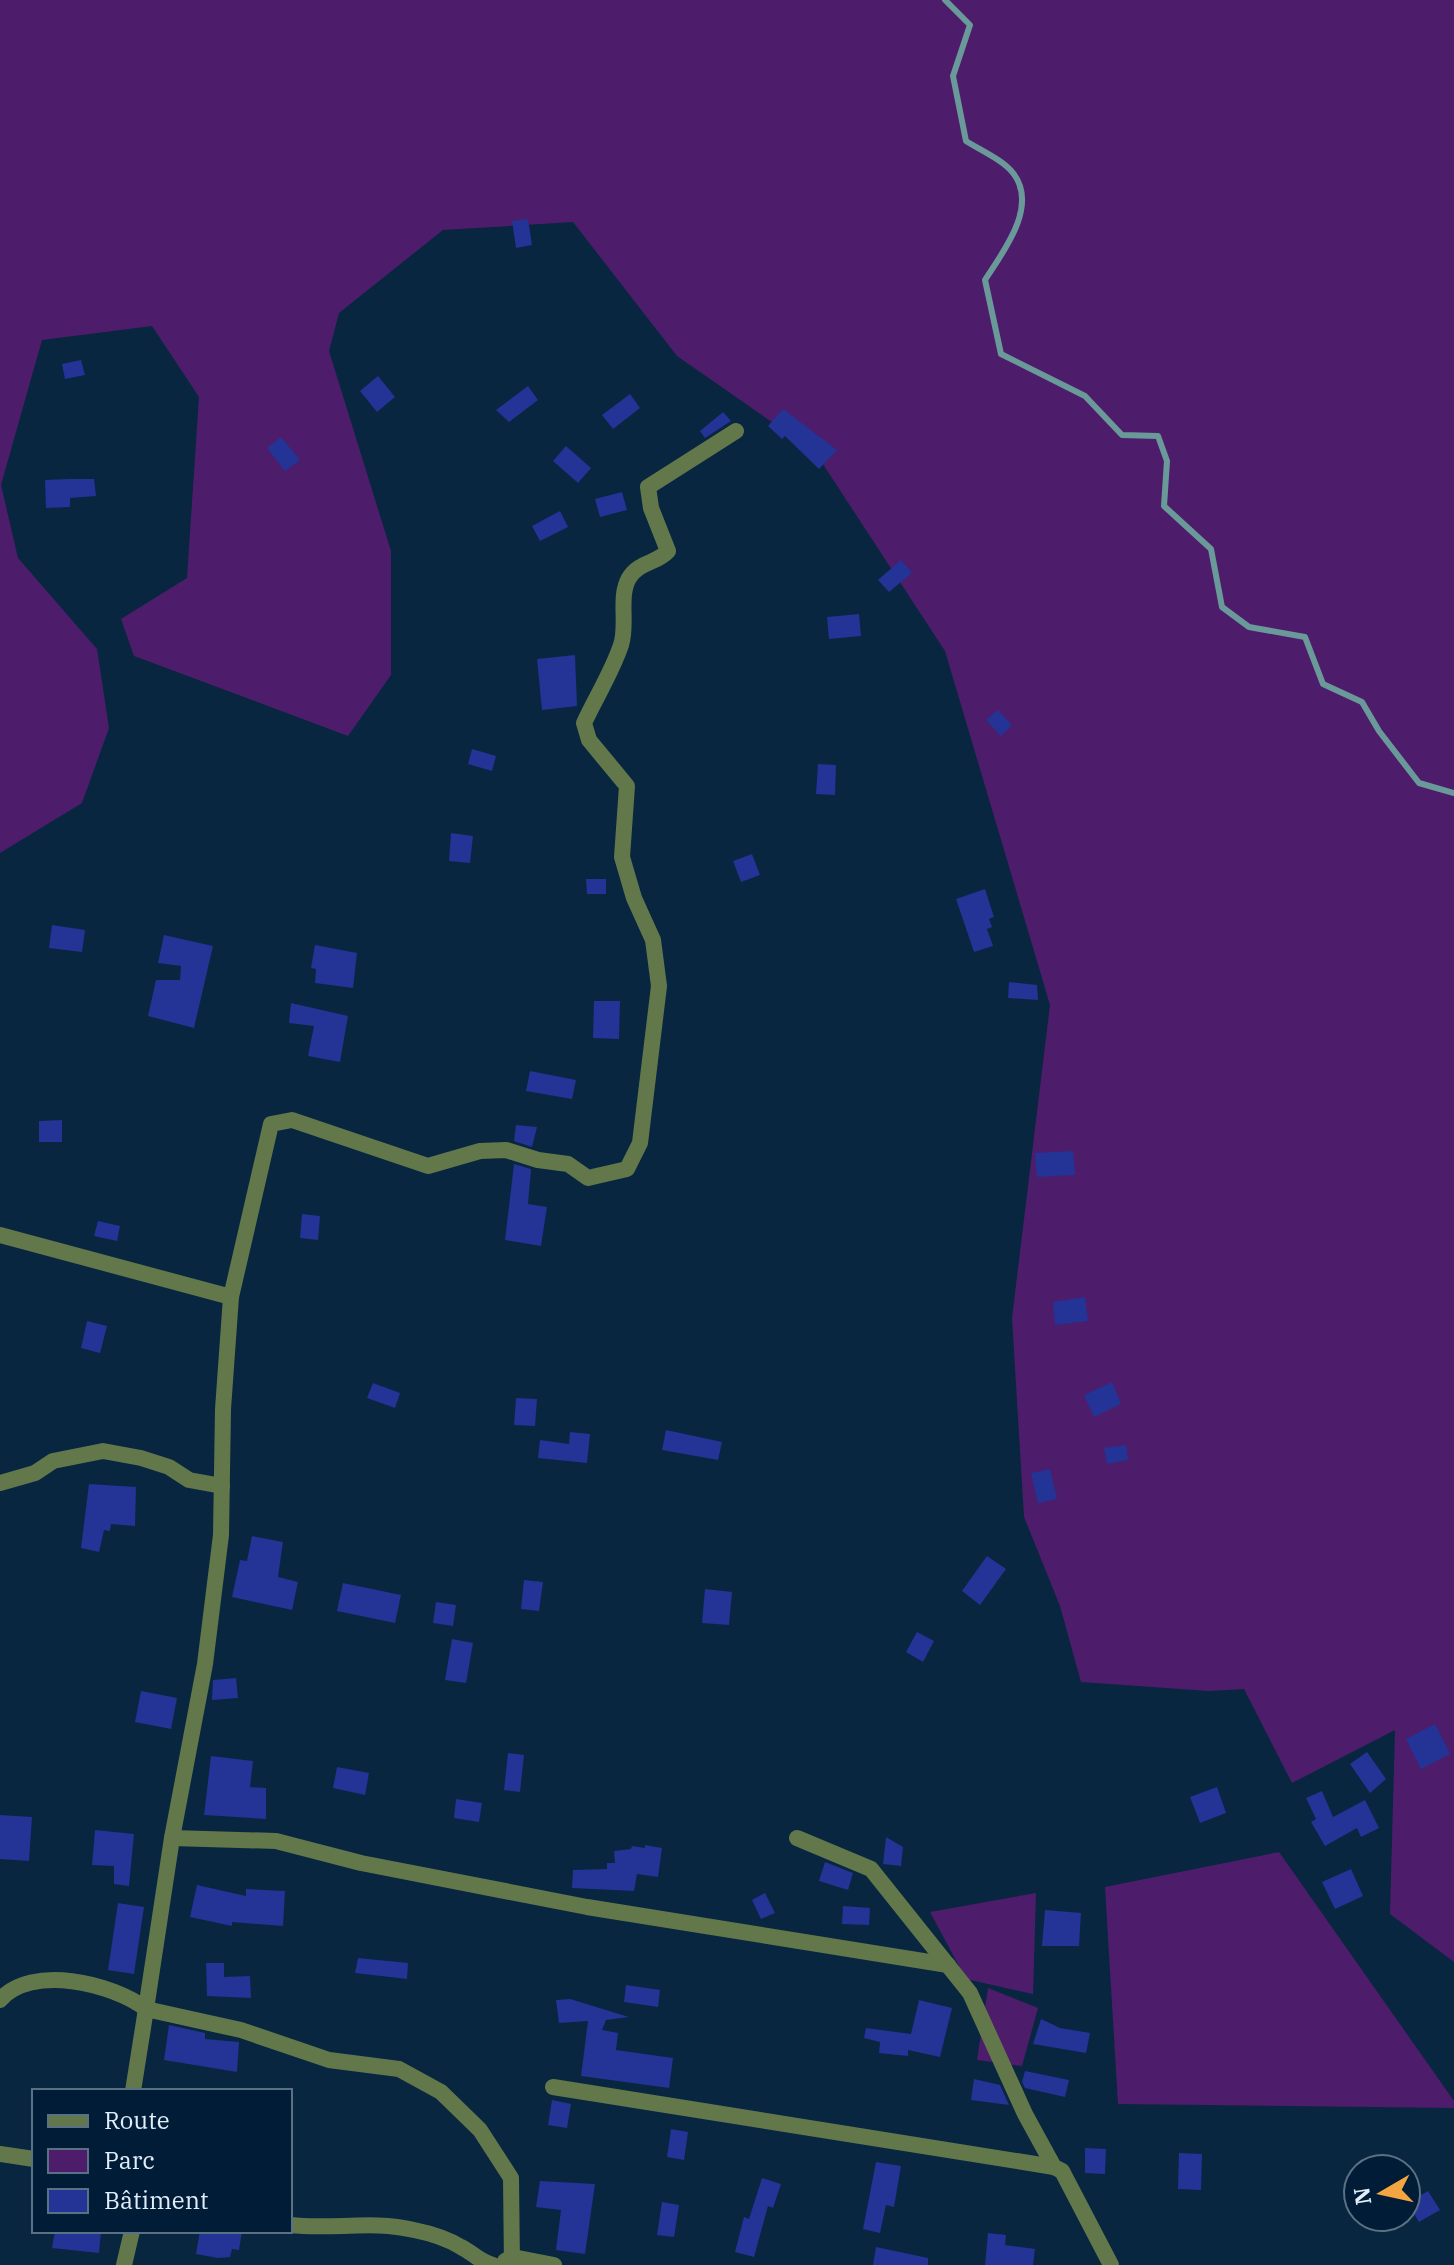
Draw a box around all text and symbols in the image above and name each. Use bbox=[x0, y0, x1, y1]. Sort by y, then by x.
legend bbox=[32, 2089, 292, 2233]
text: Route bbox=[104, 2104, 170, 2136]
text: Parc bbox=[104, 2144, 155, 2176]
north arrow bbox=[1342, 2153, 1422, 2233]
text: Bâtiment bbox=[104, 2184, 209, 2216]
text: N bbox=[1346, 2185, 1377, 2207]

